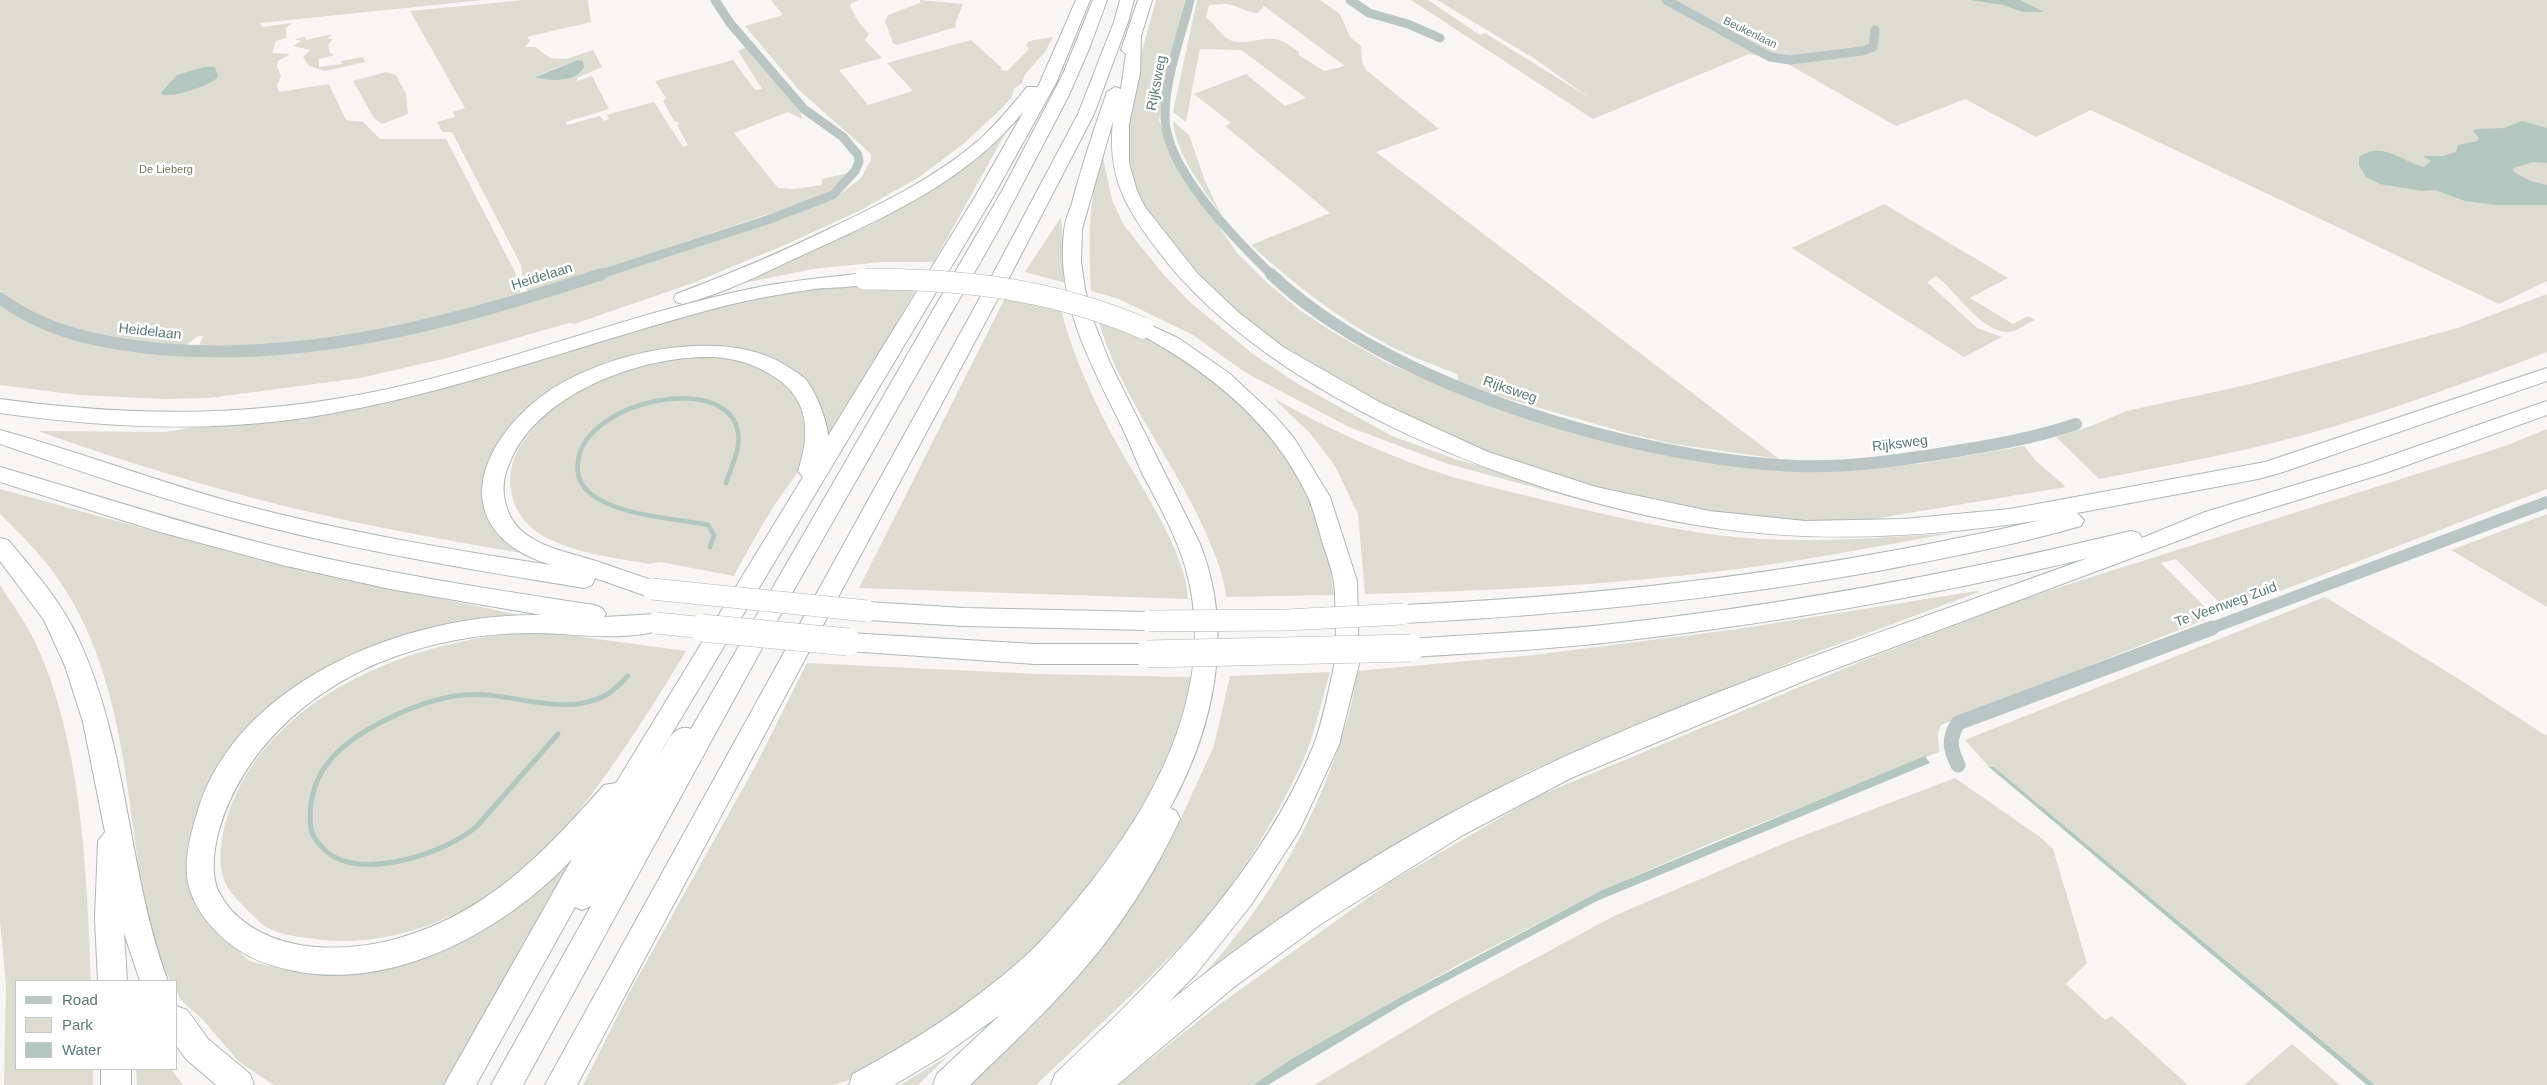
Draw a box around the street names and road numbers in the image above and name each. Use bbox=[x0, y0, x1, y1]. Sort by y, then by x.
street label: Beukenlaan bbox=[1721, 14, 1779, 52]
street label: Rijksweg bbox=[1143, 54, 1171, 112]
street label: Heidelaan bbox=[509, 260, 575, 294]
street label: Heidelaan bbox=[118, 320, 182, 344]
street label: Rijksweg bbox=[1481, 373, 1539, 407]
street label: Rijksweg bbox=[1871, 432, 1929, 456]
street label: Te Veenweg Zuid bbox=[2173, 579, 2279, 631]

